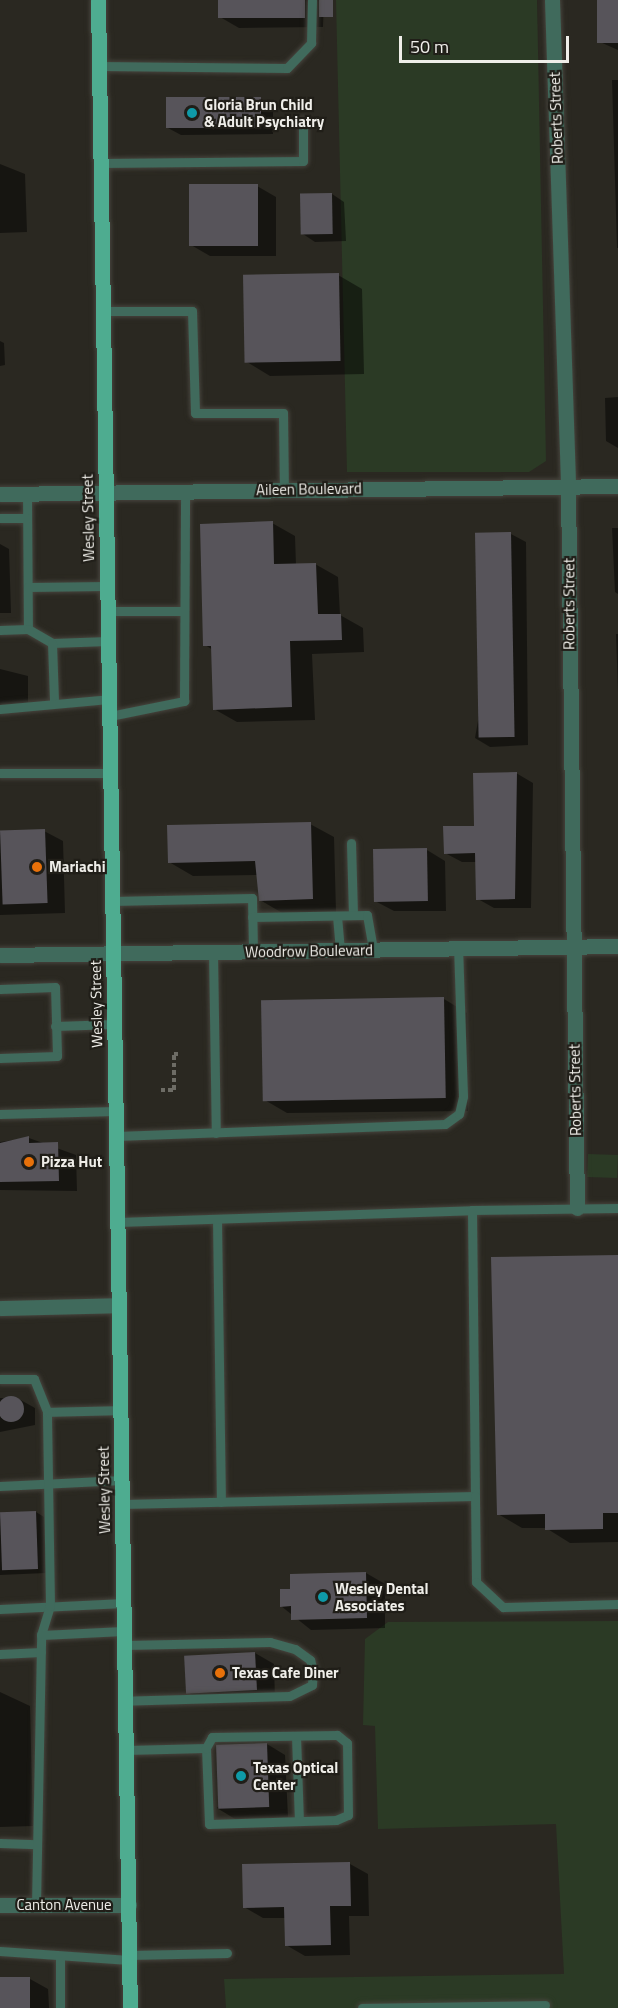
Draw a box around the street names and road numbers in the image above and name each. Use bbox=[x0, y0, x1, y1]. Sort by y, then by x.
street label: Roberts Street bbox=[545, 72, 567, 164]
street label: Wesley Street bbox=[78, 474, 98, 562]
street label: Aileen Boulevard bbox=[256, 479, 362, 499]
street label: Roberts Street bbox=[560, 558, 578, 650]
street label: Woodrow Boulevard bbox=[245, 941, 373, 961]
street label: Wesley Street bbox=[86, 960, 106, 1048]
street label: Roberts Street bbox=[565, 1044, 585, 1136]
street label: Wesley Street bbox=[94, 1446, 114, 1534]
street label: Canton Avenue bbox=[16, 1896, 112, 1914]

